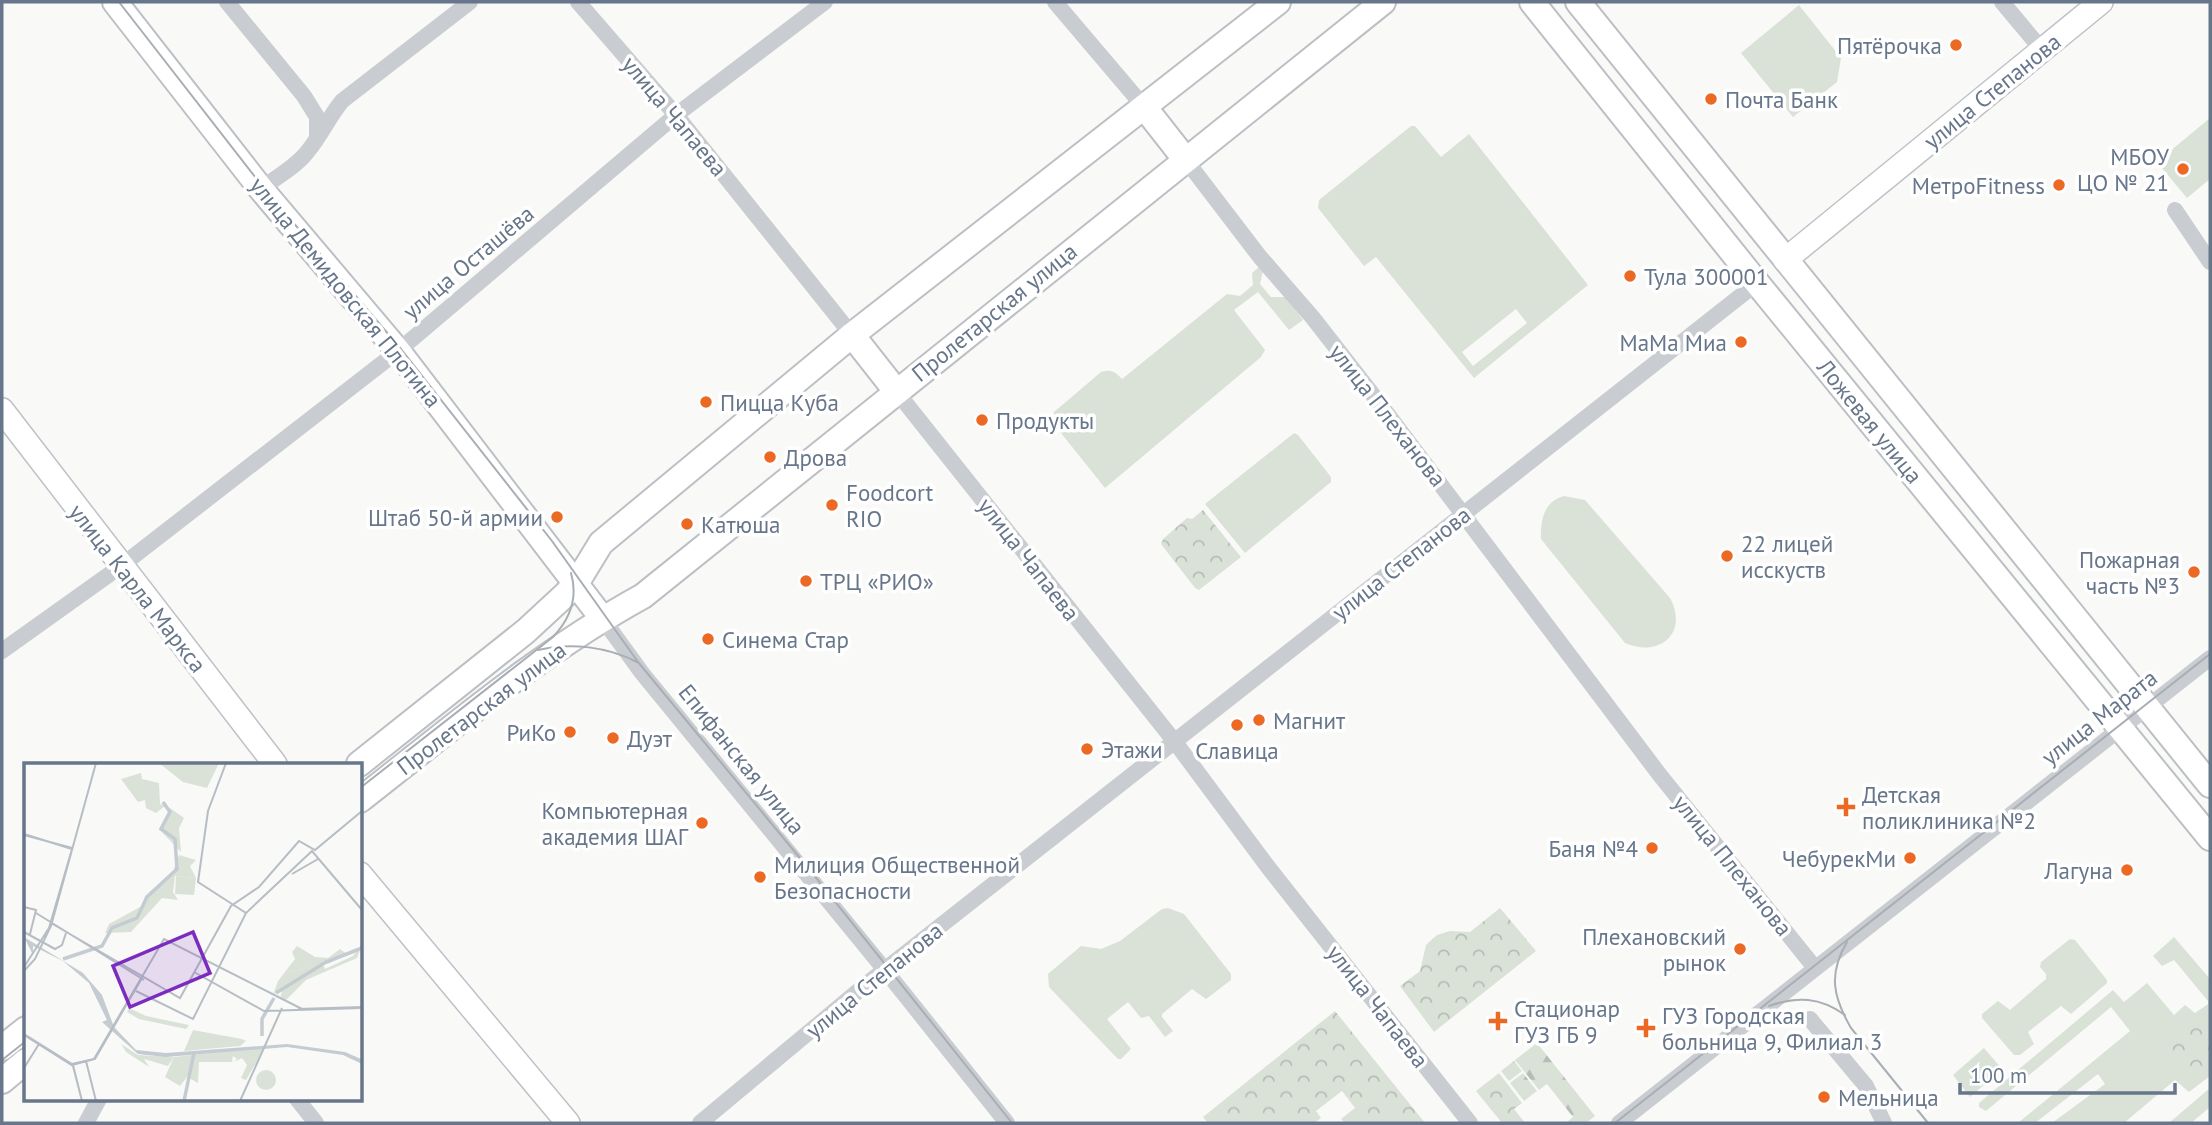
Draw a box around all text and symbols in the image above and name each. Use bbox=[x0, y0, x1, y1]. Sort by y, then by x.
street label: улица Степанова bbox=[1918, 27, 2066, 155]
place label: Пятёрочка bbox=[1837, 31, 1942, 60]
marker: Пятёрочка bbox=[1948, 37, 1964, 53]
street label: улица Чапаева bbox=[616, 50, 734, 182]
place label: Почта Банк bbox=[1725, 85, 1838, 114]
marker: Почта Банк bbox=[1703, 91, 1719, 107]
place label: МБОУ ЦО № 21 bbox=[2077, 142, 2169, 197]
marker: МБОУ ЦО № 21 bbox=[2175, 161, 2191, 177]
street label: улица Демидовская Плотина bbox=[244, 171, 448, 413]
place label: МетроFitness bbox=[1912, 171, 2045, 200]
marker: МетроFitness bbox=[2051, 177, 2067, 193]
street label: улица Осташёва bbox=[396, 199, 540, 325]
street label: Пролетарская улица bbox=[905, 236, 1083, 388]
place label: Тула 300001 bbox=[1644, 262, 1769, 291]
marker: Тула 300001 bbox=[1622, 268, 1638, 284]
place label: МаМа Миа bbox=[1619, 328, 1727, 357]
marker: МаМа Миа bbox=[1733, 334, 1749, 350]
street label: улица Плеханова bbox=[1323, 338, 1453, 492]
street label: Ложевая улица bbox=[1810, 352, 1929, 489]
place label: Пицца Куба bbox=[720, 388, 839, 417]
marker: Пицца Куба bbox=[698, 394, 714, 410]
place label: Продукты bbox=[996, 406, 1094, 435]
marker: Продукты bbox=[974, 412, 990, 428]
place label: Дрова bbox=[784, 443, 847, 472]
marker: Дрова bbox=[762, 449, 778, 465]
place label: Foodcort RIO bbox=[846, 478, 934, 533]
street label: улица Чапаева bbox=[972, 492, 1086, 626]
marker: Foodcort RIO bbox=[824, 497, 840, 513]
street label: улица Карла Маркса bbox=[63, 498, 213, 678]
street label: улица Степанова bbox=[1326, 500, 1476, 626]
place label: Штаб 50-й армии bbox=[368, 503, 543, 532]
marker: Штаб 50-й армии bbox=[549, 509, 565, 525]
place label: Катюша bbox=[701, 510, 780, 539]
marker: Катюша bbox=[679, 516, 695, 532]
place label: 22 лицей исскуств bbox=[1741, 529, 1833, 584]
place label: Пожарная часть №3 bbox=[2079, 545, 2180, 600]
marker: 22 лицей исскуств bbox=[1719, 548, 1735, 564]
marker: Пожарная часть №3 bbox=[2186, 564, 2202, 580]
place label: ТРЦ «РИО» bbox=[820, 567, 934, 596]
marker: ТРЦ «РИО» bbox=[798, 573, 814, 589]
place label: Синема Стар bbox=[722, 625, 849, 654]
marker: Синема Стар bbox=[700, 631, 716, 647]
street label: Пролетарская улица bbox=[391, 635, 571, 781]
street label: улица Марата bbox=[2035, 663, 2163, 771]
street label: Епифанская улица bbox=[673, 678, 811, 840]
place label: Магнит bbox=[1273, 706, 1346, 735]
marker: Магнит bbox=[1251, 712, 1267, 728]
marker: Славица bbox=[1229, 717, 1245, 733]
place label: РиКо bbox=[507, 718, 556, 747]
marker: РиКо bbox=[562, 724, 578, 740]
place label: Дуэт bbox=[627, 724, 673, 753]
marker: Дуэт bbox=[605, 730, 621, 746]
place label: Этажи bbox=[1101, 735, 1163, 764]
place label: Славица bbox=[1195, 736, 1279, 765]
marker: Этажи bbox=[1079, 741, 1095, 757]
inset map bbox=[24, 763, 362, 1100]
place label: Детская поликлиника №2 bbox=[1862, 780, 2036, 835]
street label: улица Плеханова bbox=[1667, 788, 1799, 942]
place label: Компьютерная академия ШАГ bbox=[541, 796, 689, 851]
marker: Детская поликлиника №2 bbox=[1836, 797, 1856, 817]
marker: Компьютерная академия ШАГ bbox=[694, 815, 710, 831]
place label: Баня №4 bbox=[1548, 834, 1638, 863]
marker: Баня №4 bbox=[1644, 840, 1660, 856]
place label: ЧебурекМи bbox=[1782, 844, 1896, 873]
place label: Милиция Общественной Безопасности bbox=[774, 850, 1020, 905]
marker: ЧебурекМи bbox=[1902, 850, 1918, 866]
place label: Лагуна bbox=[2043, 856, 2113, 885]
marker: Лагуна bbox=[2119, 862, 2135, 878]
marker: Милиция Общественной Безопасности bbox=[752, 869, 768, 885]
street label: улица Степанова bbox=[800, 916, 948, 1044]
place label: Плехановский рынок bbox=[1582, 922, 1726, 977]
street label: улица Чапаева bbox=[1321, 939, 1435, 1073]
marker: Плехановский рынок bbox=[1732, 941, 1748, 957]
place label: Стационар ГУЗ ГБ 9 bbox=[1514, 994, 1620, 1049]
place label: ГУЗ Городская больница 9, Филиал 3 bbox=[1662, 1001, 1882, 1056]
marker: Стационар ГУЗ ГБ 9 bbox=[1488, 1011, 1508, 1031]
marker: ГУЗ Городская больница 9, Филиал 3 bbox=[1636, 1018, 1656, 1038]
scale bar bbox=[1960, 1052, 2175, 1096]
text: 100 m bbox=[1970, 1062, 2027, 1089]
place label: Мельница bbox=[1838, 1083, 1939, 1112]
marker: Мельница bbox=[1816, 1089, 1832, 1105]

